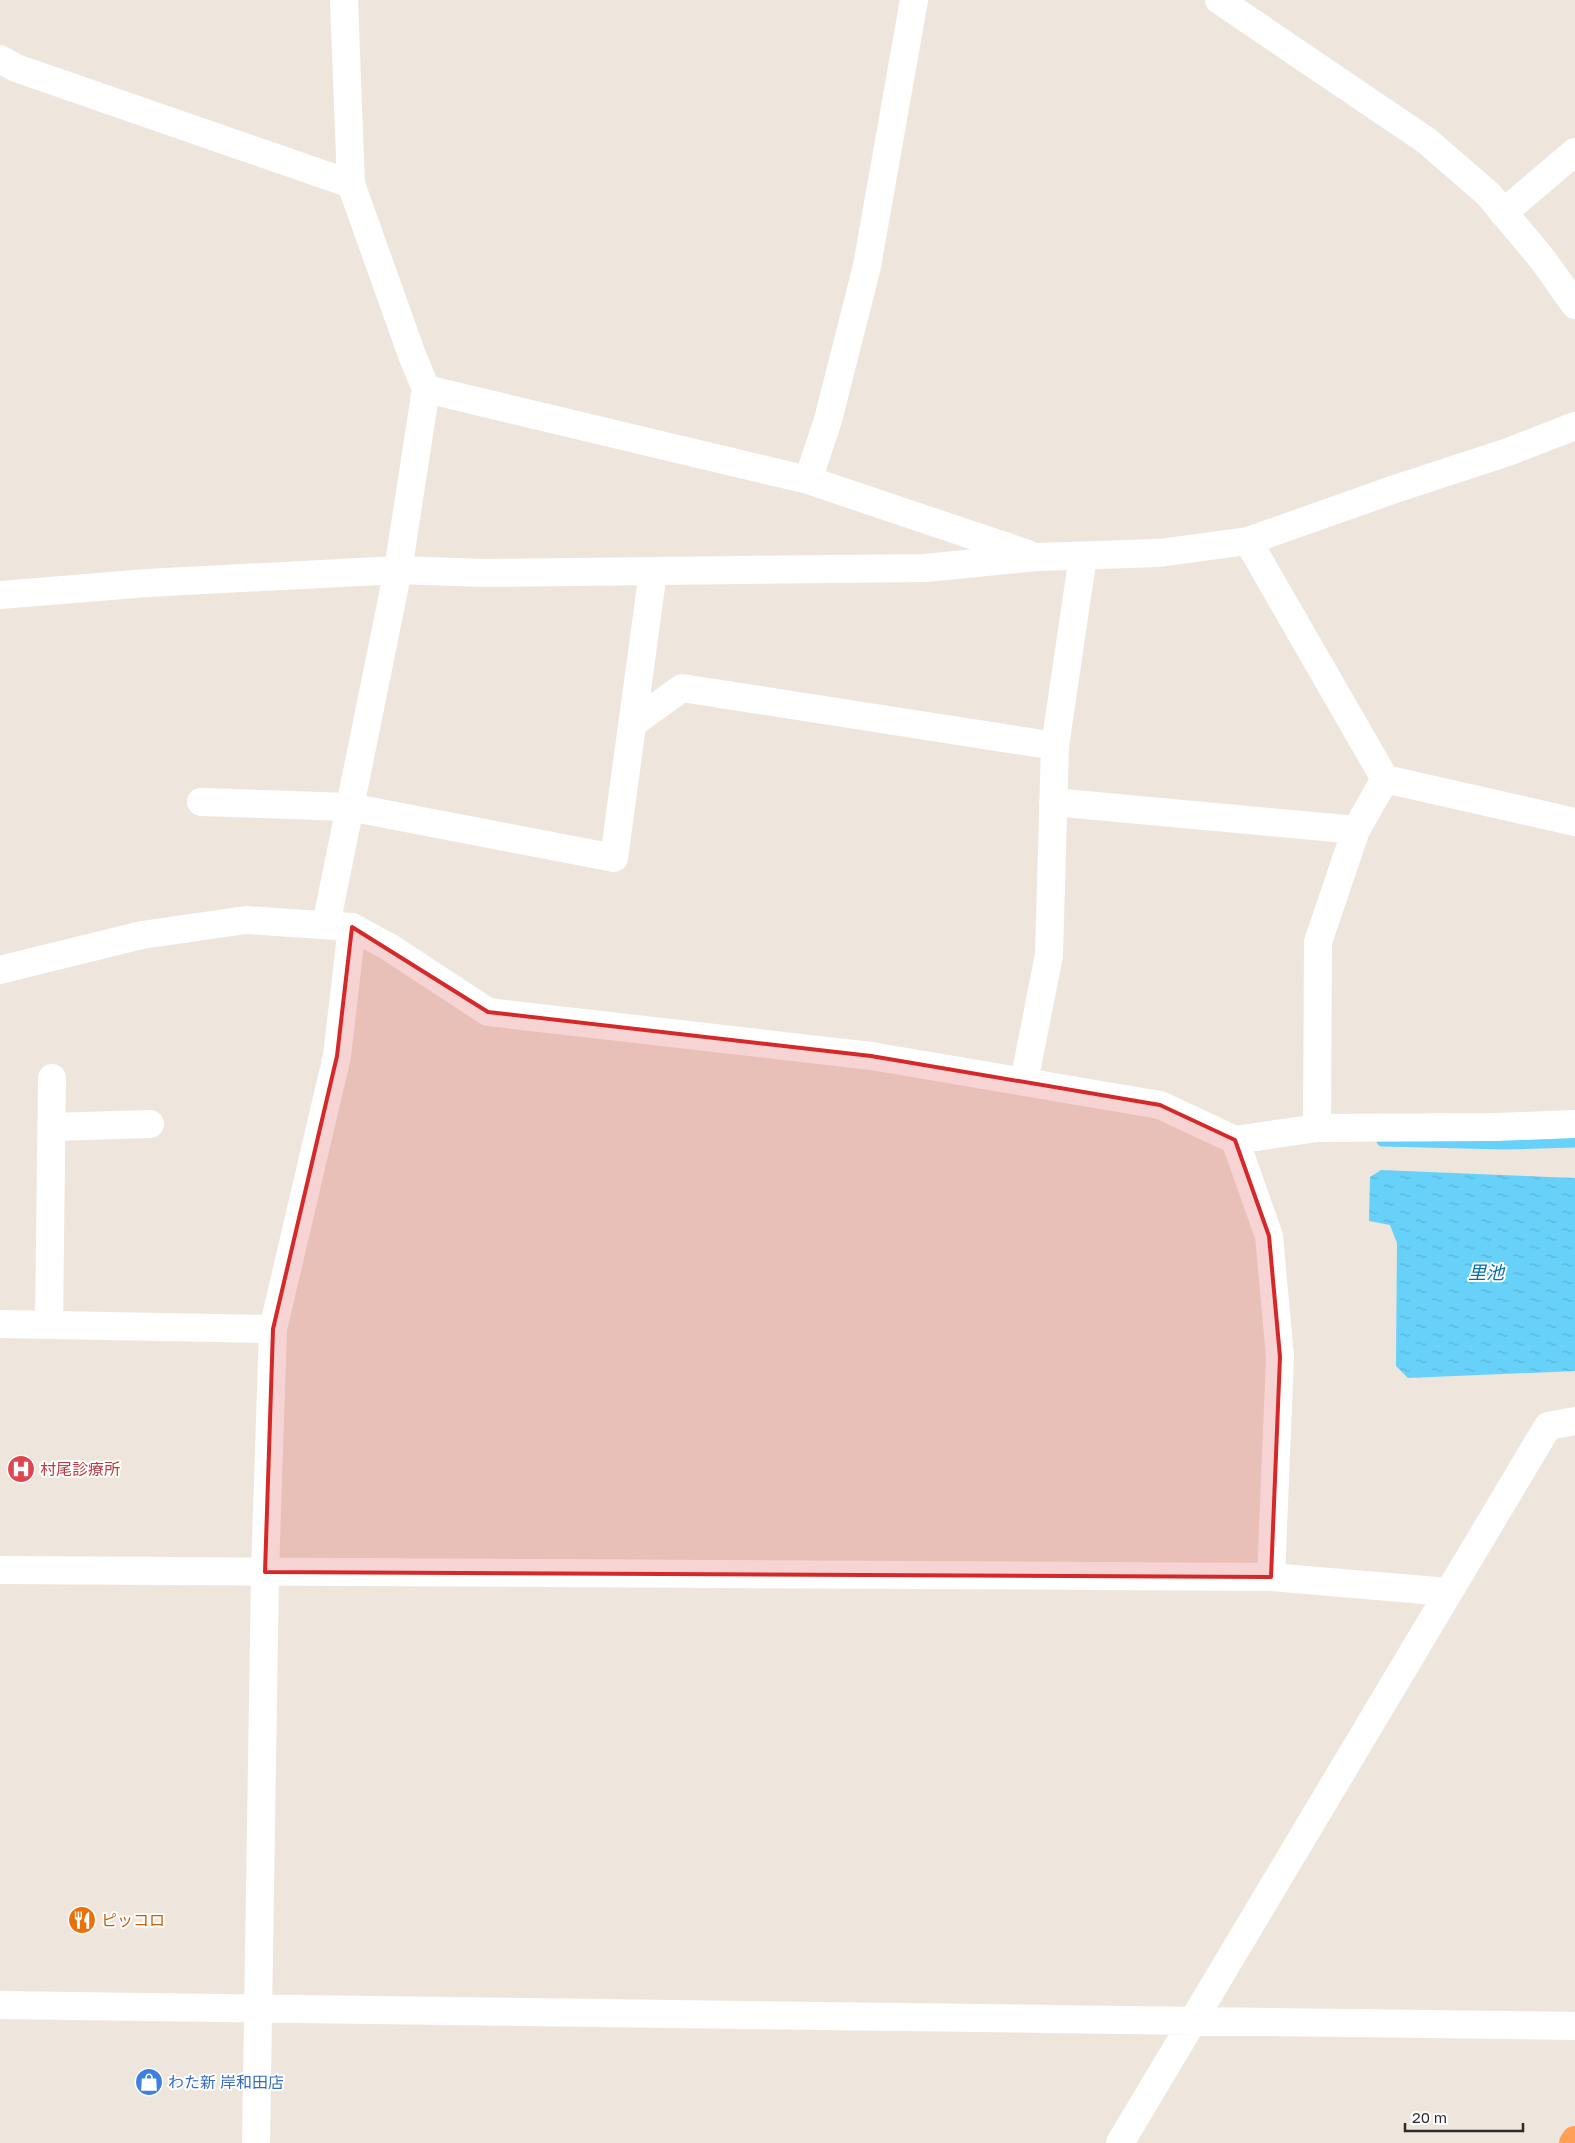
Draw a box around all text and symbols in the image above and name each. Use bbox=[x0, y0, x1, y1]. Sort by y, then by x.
water label: 里池 bbox=[1468, 1261, 1506, 1283]
hospital icon: 村尾診療所 bbox=[6, 1454, 36, 1484]
place label: 村尾診療所 bbox=[40, 1459, 120, 1479]
restaurant icon: ピッコロ bbox=[67, 1905, 97, 1935]
place label: ピッコロ bbox=[101, 1910, 165, 1930]
shop icon: わた新 岸和田店 bbox=[134, 2067, 164, 2097]
place label: わた新 岸和田店 bbox=[168, 2072, 284, 2092]
scale bar bbox=[1405, 2100, 1522, 2132]
text: 20 m bbox=[1412, 2108, 1447, 2126]

